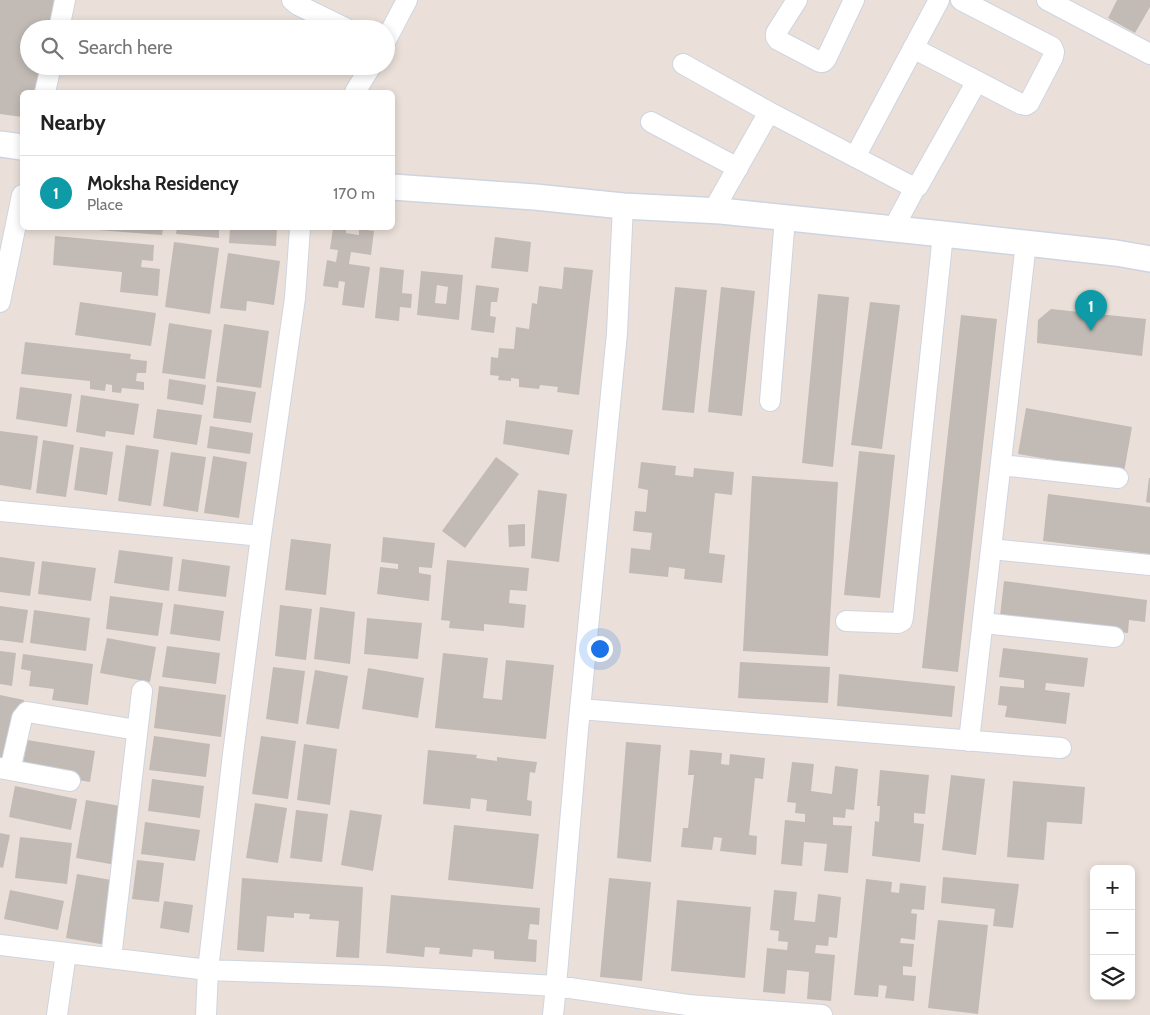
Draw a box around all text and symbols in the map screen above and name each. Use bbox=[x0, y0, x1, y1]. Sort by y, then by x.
search box bbox=[20, 20, 395, 75]
icon: search bbox=[38, 34, 66, 62]
text: Search here bbox=[78, 36, 172, 59]
text: Nearby bbox=[40, 110, 106, 135]
text: Moksha Residency bbox=[87, 172, 239, 195]
text: 1 bbox=[53, 184, 59, 203]
text: 170 m bbox=[333, 184, 375, 203]
text: Place bbox=[87, 195, 123, 214]
pin: 1 bbox=[1075, 290, 1107, 331]
your location bbox=[587, 636, 613, 662]
map controls bbox=[1090, 865, 1135, 1000]
button: + bbox=[1090, 865, 1135, 910]
button: − bbox=[1090, 910, 1135, 955]
button: layers bbox=[1090, 955, 1135, 1000]

